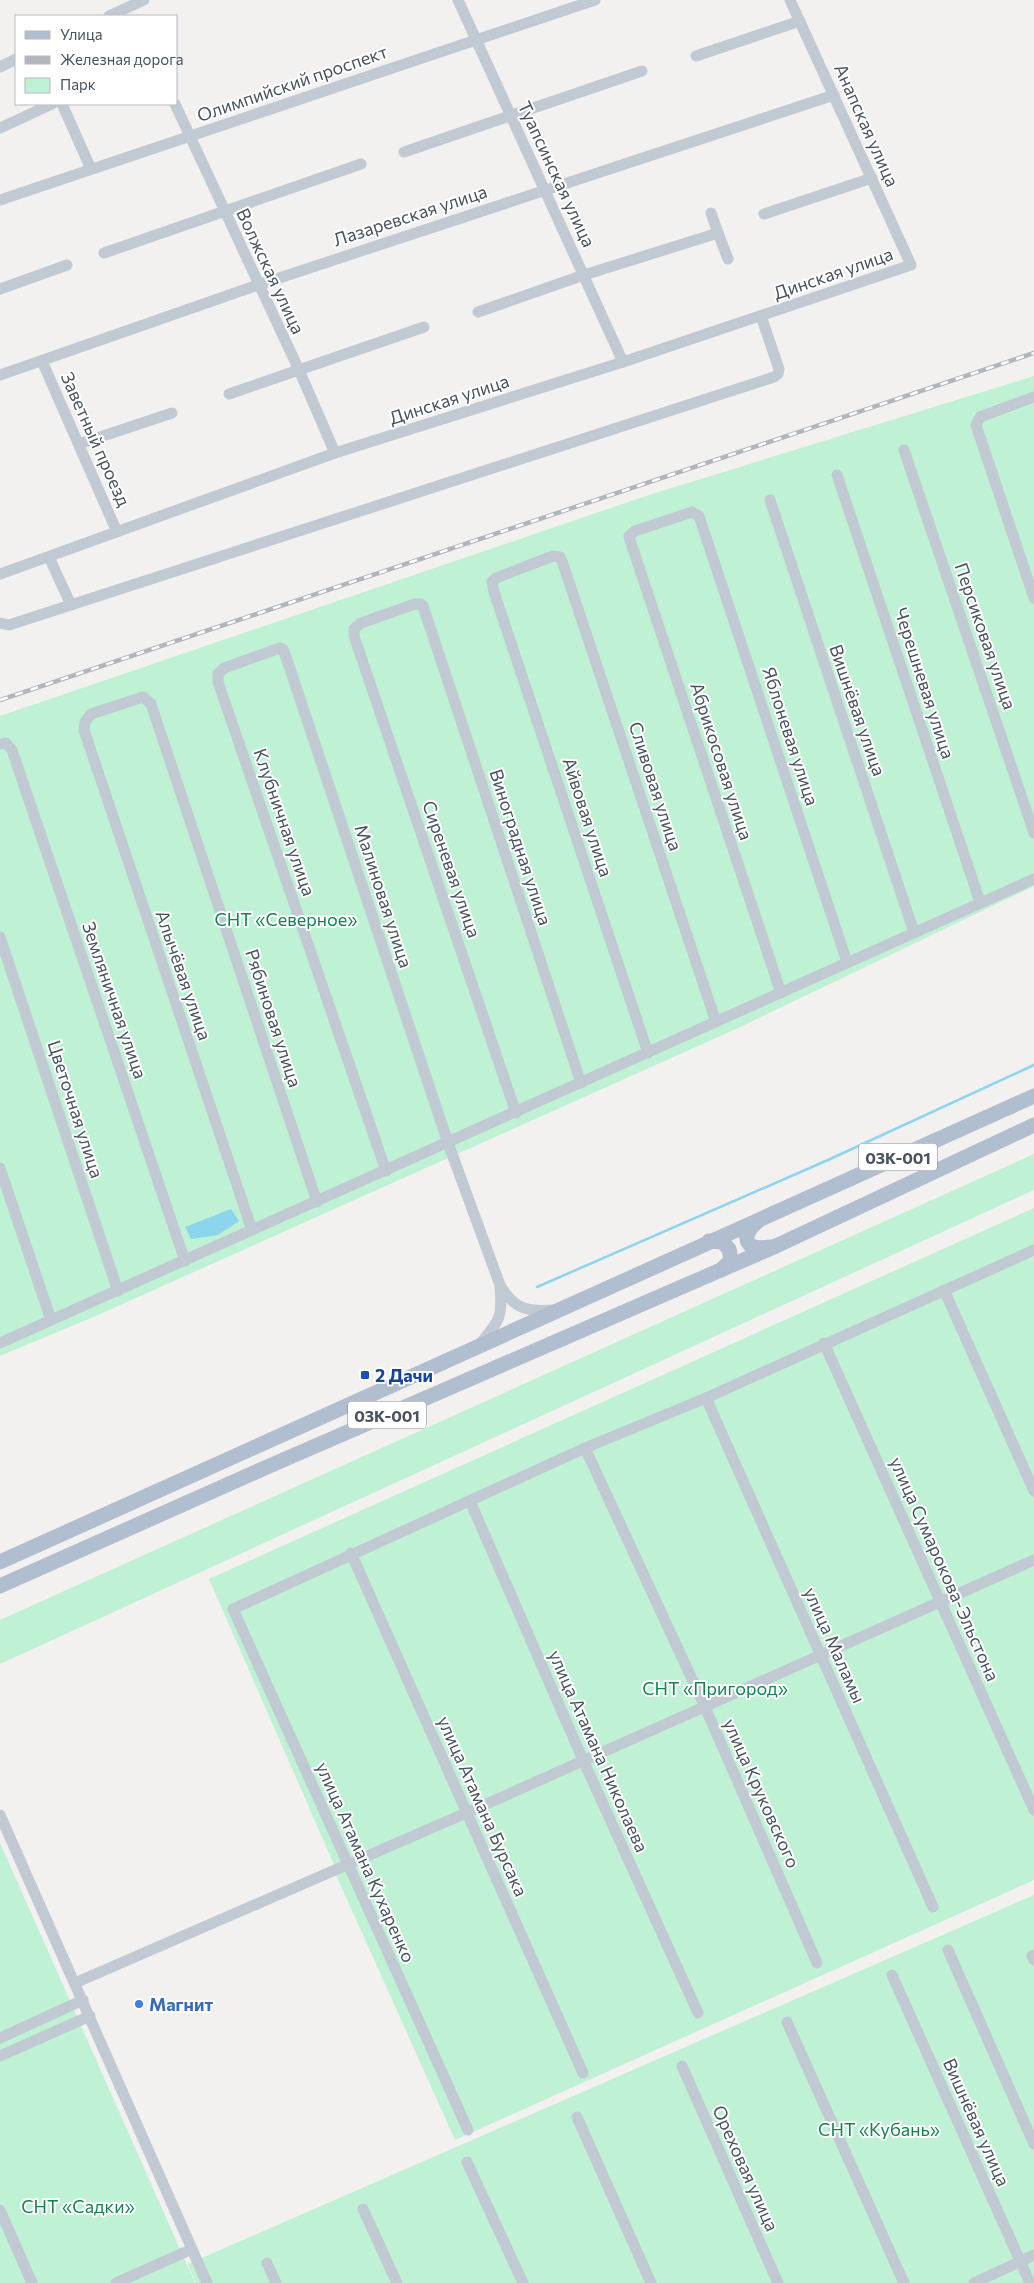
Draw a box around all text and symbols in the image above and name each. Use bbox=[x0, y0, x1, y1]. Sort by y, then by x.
legend bbox=[15, 15, 178, 105]
text: Улица bbox=[60, 25, 102, 43]
street label: Олимпийский проспект bbox=[194, 40, 391, 126]
text: Железная дорога bbox=[60, 50, 184, 68]
street label: Анапская улица bbox=[830, 60, 904, 190]
text: Парк bbox=[60, 75, 96, 93]
street label: Туапсинская улица bbox=[514, 97, 600, 251]
street label: Лазаревская улица bbox=[330, 180, 490, 250]
street label: Волжская улица bbox=[232, 204, 310, 338]
street label: Динская улица bbox=[770, 242, 896, 304]
street label: Заветный проезд bbox=[57, 369, 136, 510]
street label: Динская улица bbox=[386, 369, 512, 429]
street label: Персиковая улица bbox=[951, 560, 1021, 712]
street label: Черешневая улица bbox=[890, 605, 960, 761]
street label: Вишнёвая улица bbox=[825, 641, 891, 779]
street label: Яблоневая улица bbox=[758, 664, 824, 808]
street label: Абрикосовая улица bbox=[686, 679, 758, 843]
street label: Сливовая улица bbox=[625, 719, 687, 853]
street label: Клубничная улица bbox=[249, 745, 321, 899]
street label: Айвовая улица bbox=[558, 755, 618, 879]
street label: Виноградная улица bbox=[485, 766, 557, 928]
street label: Сиреневая улица bbox=[418, 798, 486, 940]
street label: Малиновая улица bbox=[350, 822, 418, 970]
street label: Алычёвая улица bbox=[151, 907, 217, 1043]
park label: СНТ «Северное» bbox=[214, 908, 358, 930]
street label: Земляничная улица bbox=[78, 919, 152, 1081]
street label: Рябиновая улица bbox=[241, 946, 307, 1090]
street label: Цветочная улица bbox=[43, 1038, 109, 1180]
road number: 03К-001 bbox=[859, 1144, 937, 1170]
place label: 2 Дачи bbox=[375, 1364, 433, 1386]
marker: 2 Дачи bbox=[359, 1369, 371, 1381]
road number: 03К-001 bbox=[348, 1402, 426, 1428]
street label: улица Сумарокова-Эльстона bbox=[886, 1453, 1004, 1685]
street label: улица Маламы bbox=[800, 1584, 870, 1706]
street label: улица Атамана Николаева bbox=[544, 1647, 654, 1855]
park label: СНТ «Пригород» bbox=[642, 1677, 788, 1699]
street label: улица Атамана Бурсака bbox=[433, 1712, 533, 1900]
street label: улица Круковского bbox=[719, 1715, 805, 1871]
street label: улица Атамана Кухаренко bbox=[312, 1758, 420, 1966]
place label: Магнит bbox=[149, 1993, 213, 2015]
marker: Магнит bbox=[133, 1998, 145, 2010]
street label: Вишнёвая улица bbox=[939, 2055, 1015, 2189]
street label: Ореховая улица bbox=[708, 2102, 784, 2234]
park label: СНТ «Кубань» bbox=[818, 2118, 940, 2140]
park label: СНТ «Садки» bbox=[21, 2195, 135, 2217]

